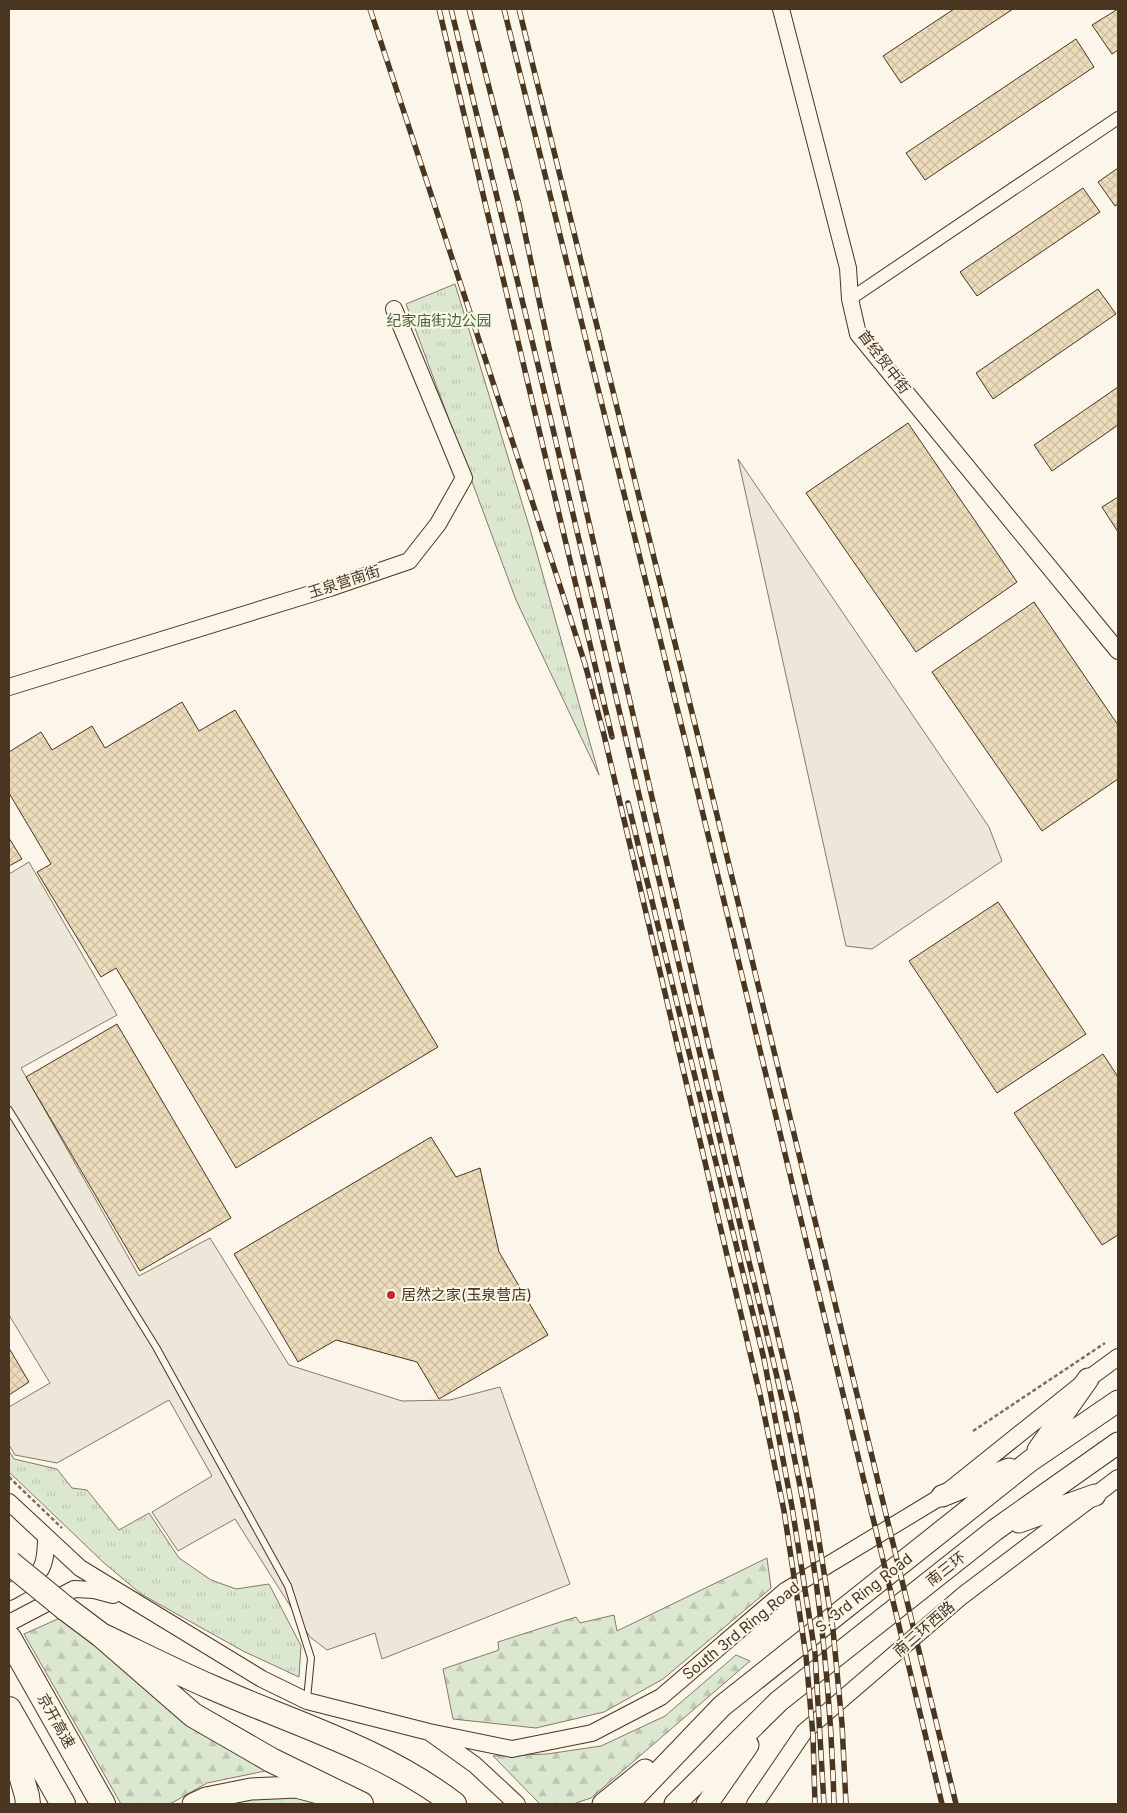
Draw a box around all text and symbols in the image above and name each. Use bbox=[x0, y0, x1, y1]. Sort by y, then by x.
park label: 纪家庙街边公园 bbox=[386, 311, 492, 330]
street label: 首经贸中街 bbox=[854, 326, 915, 397]
street label: 玉泉营南街 bbox=[305, 561, 382, 602]
place label: 居然之家(玉泉营店) bbox=[401, 1285, 532, 1304]
marker: 居然之家(玉泉营店) bbox=[385, 1289, 397, 1301]
street label: 南三环 bbox=[922, 1547, 969, 1590]
street label: S. 3rd Ring Road bbox=[811, 1549, 916, 1636]
street label: South 3rd Ring Road bbox=[678, 1578, 803, 1684]
street label: 南三环西路 bbox=[889, 1597, 958, 1660]
street label: 京开高速 bbox=[34, 1690, 79, 1752]

